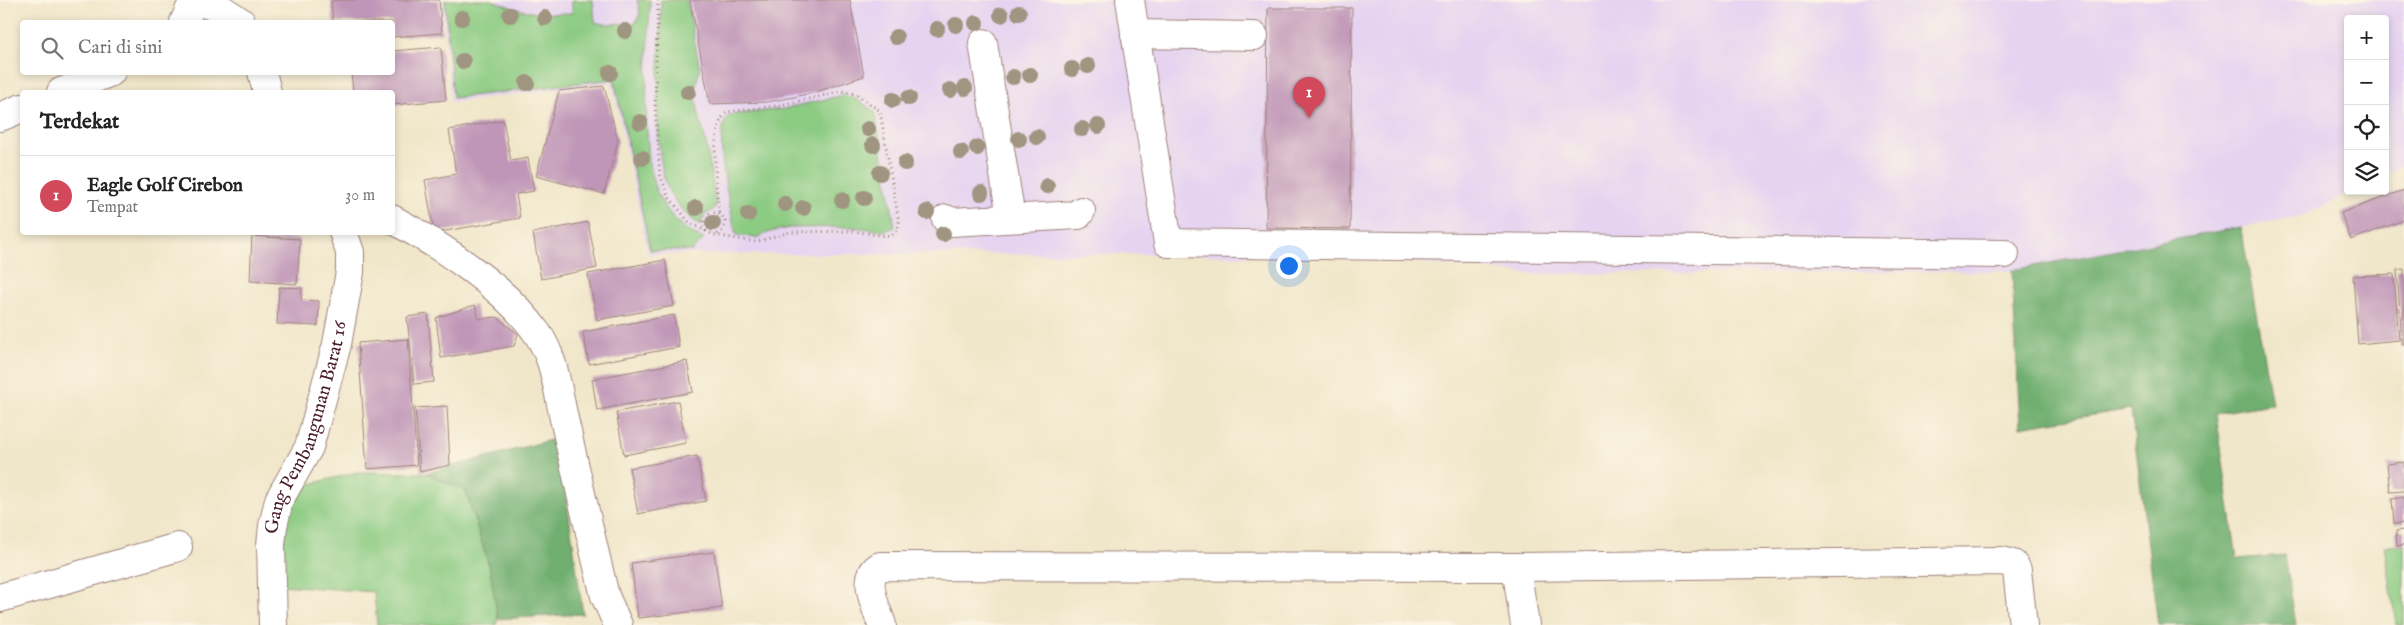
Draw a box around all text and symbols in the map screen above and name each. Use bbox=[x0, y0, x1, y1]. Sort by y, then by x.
map controls bbox=[2344, 15, 2389, 195]
button: + bbox=[2344, 15, 2389, 60]
search box bbox=[20, 20, 395, 75]
icon: search bbox=[38, 34, 66, 62]
text: Cari di sini bbox=[78, 36, 162, 60]
button: − bbox=[2344, 60, 2389, 105]
pin: 1 bbox=[1293, 77, 1325, 118]
button: locate bbox=[2344, 105, 2389, 150]
text: Terdekat bbox=[40, 109, 119, 136]
button: layers bbox=[2344, 150, 2389, 195]
text: Eagle Golf Cirebon bbox=[87, 174, 243, 198]
text: 1 bbox=[53, 186, 59, 206]
text: 30 m bbox=[345, 186, 375, 206]
text: Tempat bbox=[87, 198, 138, 218]
your location bbox=[1276, 253, 1302, 279]
street label: Gang Pembangunan Barat 16 bbox=[260, 318, 353, 535]

